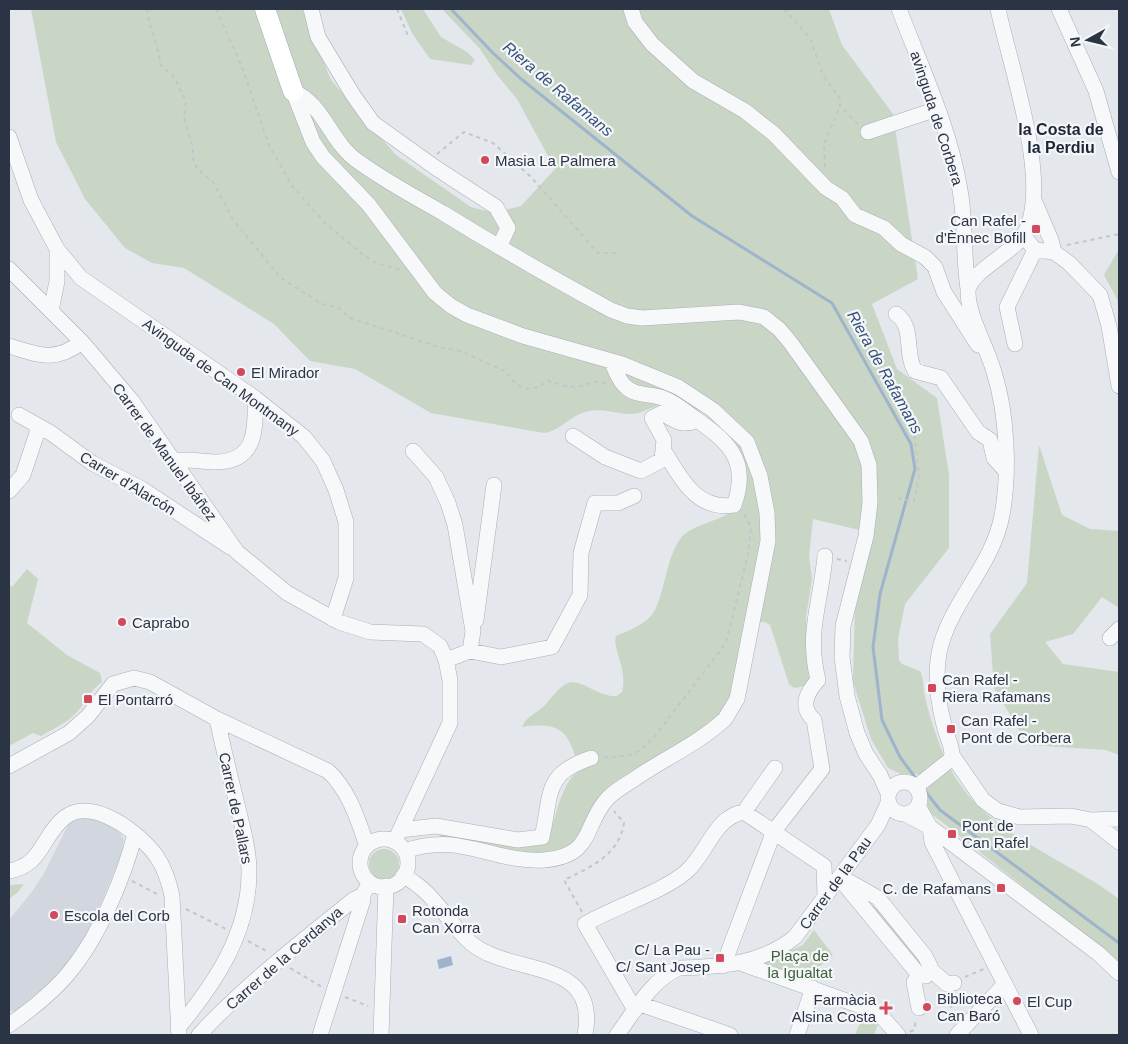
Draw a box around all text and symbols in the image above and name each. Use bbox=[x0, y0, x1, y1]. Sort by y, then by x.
north arrow bbox=[1063, 15, 1113, 65]
text: N bbox=[1066, 36, 1084, 48]
water label: Riera de Rafamans bbox=[500, 38, 616, 140]
street label: avinguda de Corbera bbox=[907, 49, 967, 188]
district label: la Costa de la Perdiu bbox=[1018, 121, 1104, 156]
place label: Masia La Palmera bbox=[495, 152, 617, 169]
marker: Masia La Palmera bbox=[479, 154, 491, 166]
place label: Can Rafel - d'Ènnec Bofill bbox=[936, 212, 1026, 246]
marker: Can Rafel - d'Ènnec Bofill bbox=[1030, 223, 1042, 235]
water label: Riera de Rafamans bbox=[844, 308, 926, 436]
street label: Avinguda de Can Montmany bbox=[140, 315, 303, 440]
place label: El Mirador bbox=[251, 364, 319, 381]
marker: El Mirador bbox=[235, 366, 247, 378]
street label: Carrer de Manuel Ibáñez bbox=[109, 380, 221, 524]
street label: Carrer d'Alarcón bbox=[77, 448, 179, 518]
place label: Caprabo bbox=[132, 614, 190, 631]
marker: Caprabo bbox=[116, 616, 128, 628]
place label: Can Rafel - Riera Rafamans bbox=[942, 671, 1050, 705]
marker: Can Rafel - Riera Rafamans bbox=[926, 682, 938, 694]
place label: El Pontarró bbox=[98, 691, 173, 708]
marker: El Pontarró bbox=[82, 693, 94, 705]
place label: Can Rafel - Pont de Corbera bbox=[961, 712, 1072, 746]
marker: Can Rafel - Pont de Corbera bbox=[945, 723, 957, 735]
street label: Carrer de Pallars bbox=[216, 751, 256, 865]
place label: Pont de Can Rafel bbox=[962, 817, 1029, 851]
marker: Pont de Can Rafel bbox=[946, 828, 958, 840]
street label: Carrer de la Pau bbox=[796, 833, 874, 933]
place label: C. de Rafamans bbox=[883, 880, 991, 897]
marker: C. de Rafamans bbox=[995, 882, 1007, 894]
street label: Carrer de la Cerdanya bbox=[222, 902, 346, 1013]
place label: Rotonda Can Xorra bbox=[412, 902, 481, 936]
place label: Escola del Corb bbox=[64, 907, 170, 924]
marker: Escola del Corb bbox=[48, 909, 60, 921]
marker: Rotonda Can Xorra bbox=[396, 913, 408, 925]
place label: C/ La Pau - C/ Sant Josep bbox=[616, 941, 710, 975]
park label: Plaça de la Igualtat bbox=[767, 947, 833, 981]
marker: C/ La Pau - C/ Sant Josep bbox=[714, 952, 726, 964]
place label: Biblioteca Can Baró bbox=[937, 990, 1003, 1024]
place label: Farmàcia Alsina Costa bbox=[792, 991, 877, 1025]
place label: El Cup bbox=[1027, 993, 1072, 1010]
marker: El Cup bbox=[1011, 995, 1023, 1007]
marker: Biblioteca Can Baró bbox=[921, 1001, 933, 1013]
marker: Farmàcia Alsina Costa bbox=[880, 1002, 892, 1014]

